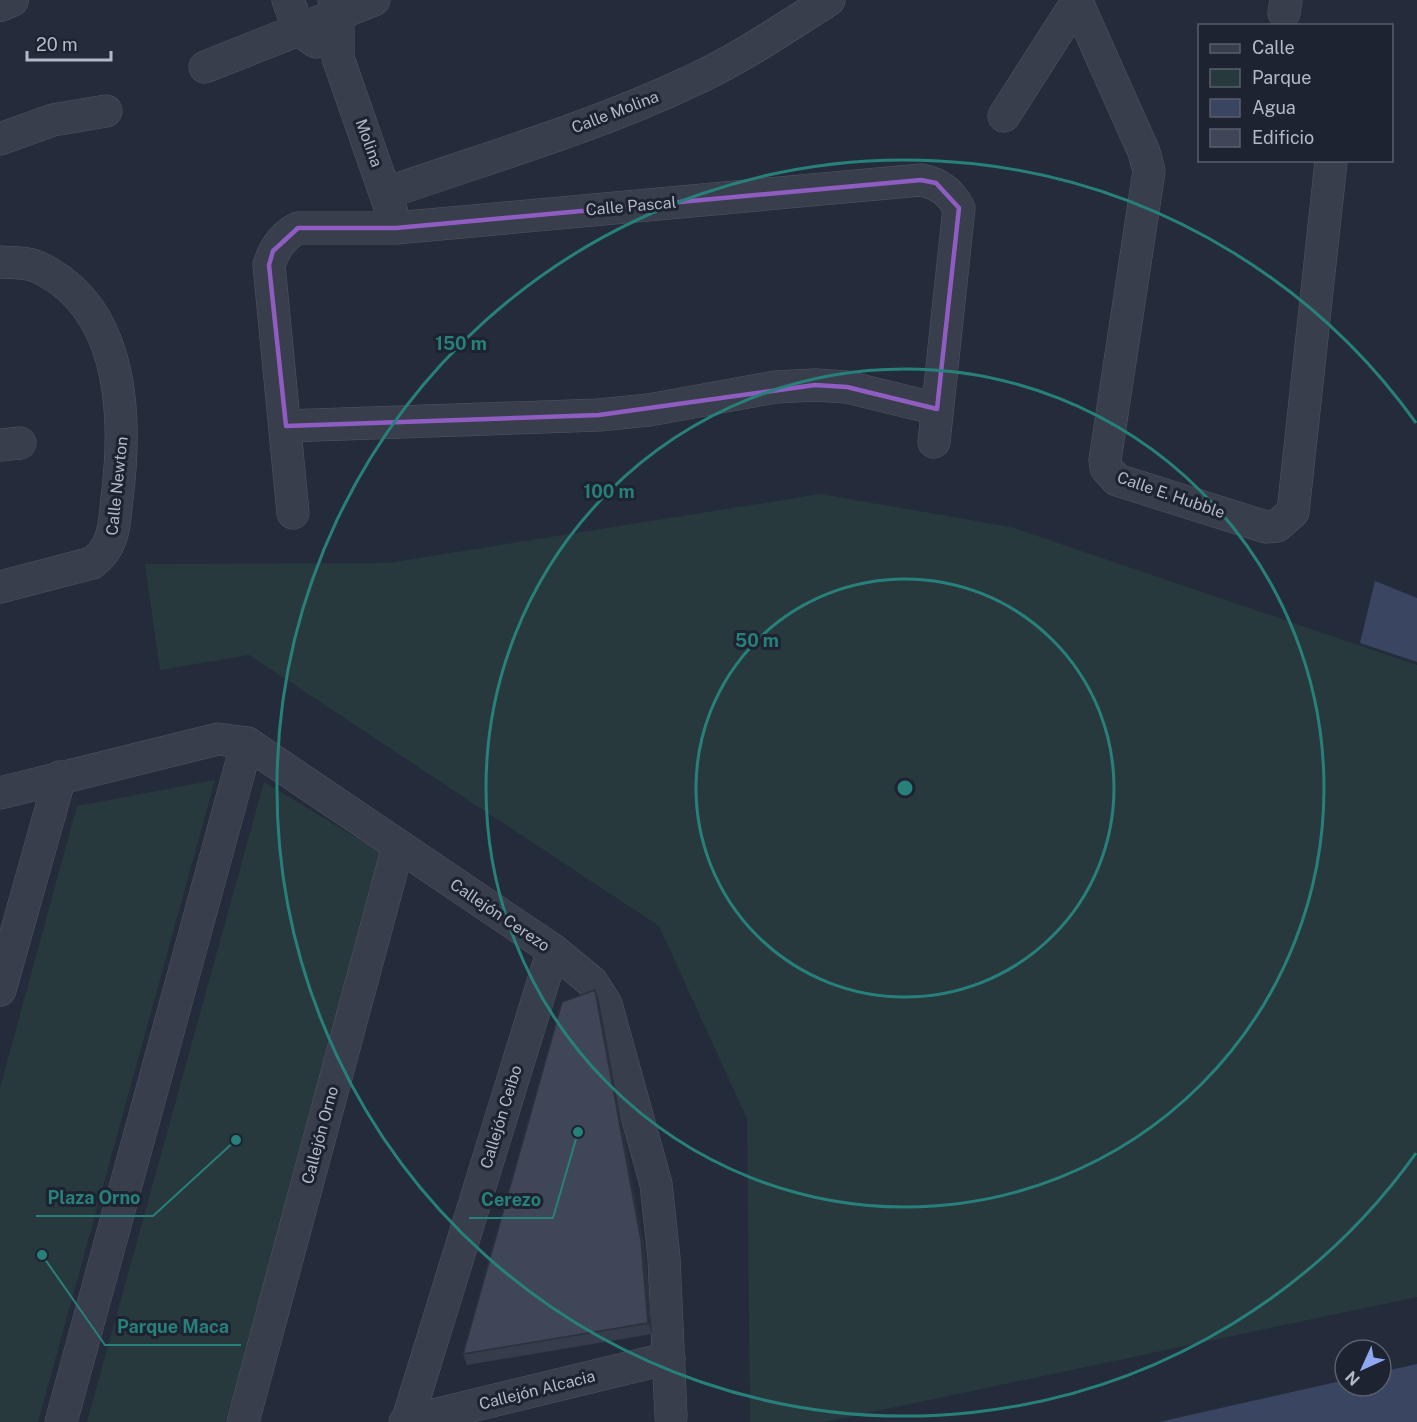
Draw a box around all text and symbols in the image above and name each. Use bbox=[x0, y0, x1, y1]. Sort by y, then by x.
scale bar bbox=[27, 24, 111, 62]
legend bbox=[1198, 24, 1393, 162]
text: 20 m bbox=[36, 34, 78, 55]
text: Calle bbox=[1252, 37, 1295, 58]
text: Parque bbox=[1252, 67, 1312, 88]
street label: Calle Molina bbox=[569, 87, 661, 137]
text: Agua bbox=[1252, 97, 1296, 118]
street label: Molina bbox=[352, 116, 386, 170]
text: Edificio bbox=[1252, 127, 1314, 148]
street label: Calle Pascal bbox=[585, 193, 677, 219]
text: 150 m bbox=[435, 333, 487, 354]
street label: Calle Newton bbox=[102, 436, 132, 536]
street label: Calle E. Hubble bbox=[1115, 468, 1227, 522]
text: 100 m bbox=[583, 481, 635, 502]
text: 50 m bbox=[735, 630, 779, 651]
centre of rings bbox=[895, 778, 915, 798]
street label: Callejón Cerezo bbox=[447, 875, 553, 955]
street label: Callejón Ceibo bbox=[476, 1063, 526, 1171]
street label: Callejón Orno bbox=[298, 1084, 342, 1186]
callout: Plaza Orno bbox=[36, 1180, 153, 1216]
callout: Cerezo bbox=[469, 1182, 553, 1218]
text: Plaza Orno bbox=[48, 1187, 140, 1208]
text: Cerezo bbox=[481, 1189, 541, 1210]
callout: Parque Maca bbox=[105, 1309, 241, 1345]
text: Parque Maca bbox=[117, 1316, 229, 1337]
north arrow bbox=[1333, 1338, 1393, 1398]
street label: Callejón Alcacia bbox=[477, 1366, 597, 1414]
text: N bbox=[1342, 1367, 1364, 1389]

